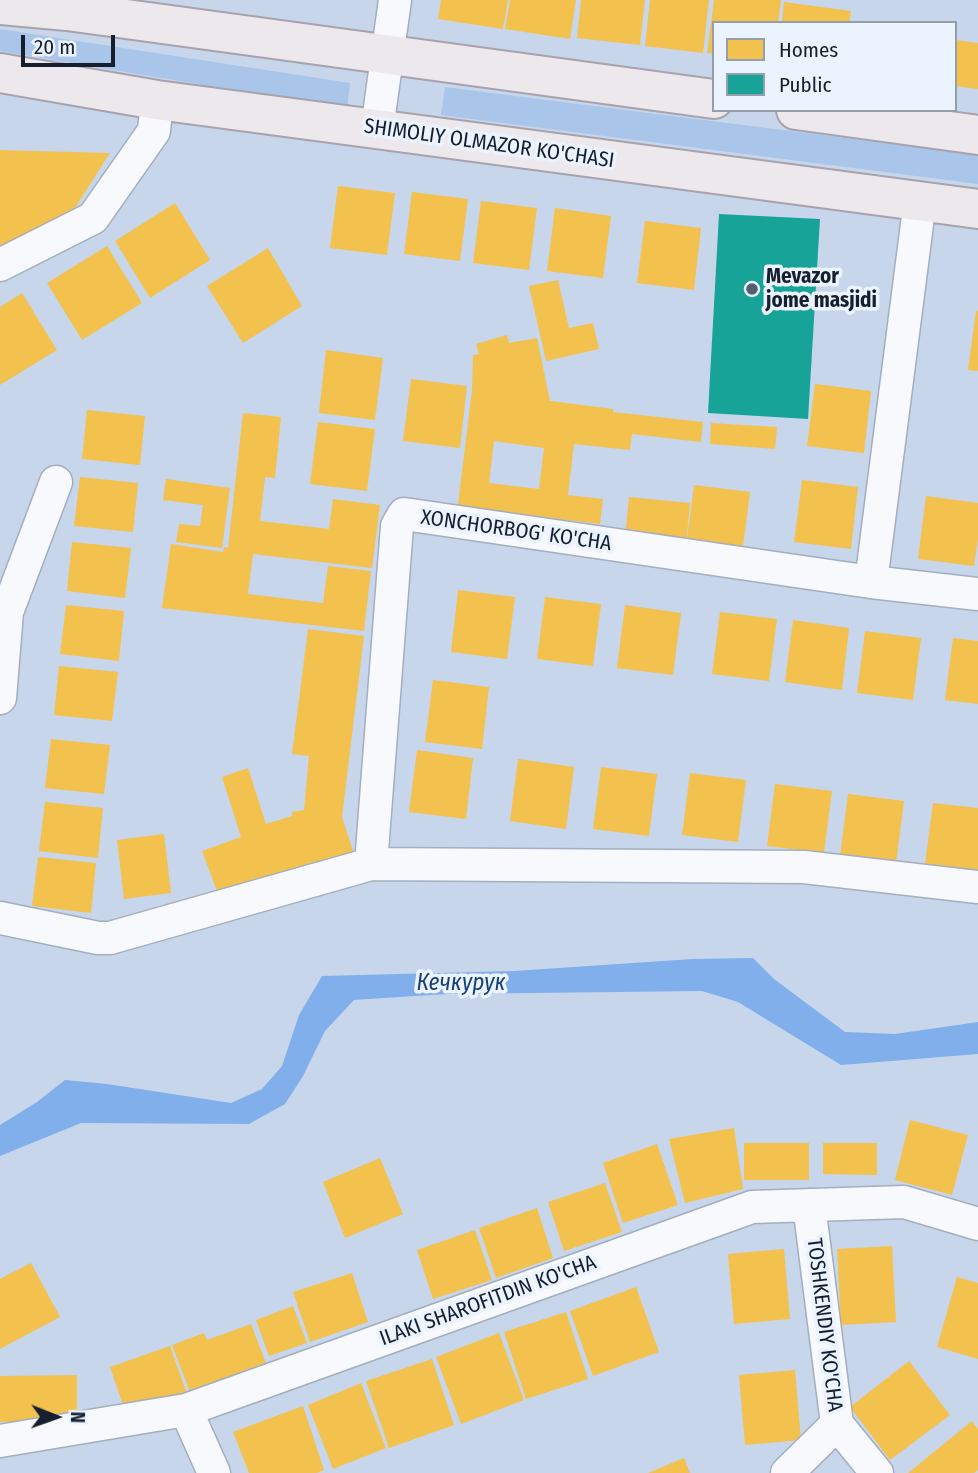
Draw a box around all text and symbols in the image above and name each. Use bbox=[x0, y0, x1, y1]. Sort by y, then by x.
scale bar bbox=[24, 21, 119, 65]
legend bbox=[712, 21, 957, 112]
text: 20 m bbox=[34, 34, 75, 60]
text: Homes bbox=[779, 37, 838, 63]
text: Public bbox=[779, 72, 831, 98]
street label: SHIMOLIY OLMAZOR KO'CHASI bbox=[362, 114, 616, 174]
place label: Mevazor jome masjidi bbox=[766, 264, 877, 314]
marker: Mevazor jome masjidi bbox=[744, 281, 760, 297]
street label: XONCHORBOG' KO'CHA bbox=[419, 505, 613, 557]
water label: Кечкурук bbox=[416, 970, 506, 998]
street label: TOSHKENDIY KO'CHA bbox=[801, 1237, 847, 1413]
street label: ILAKI SHAROFITDIN KO'CHA bbox=[376, 1250, 600, 1352]
north arrow bbox=[21, 1382, 91, 1452]
text: N bbox=[66, 1411, 89, 1423]

